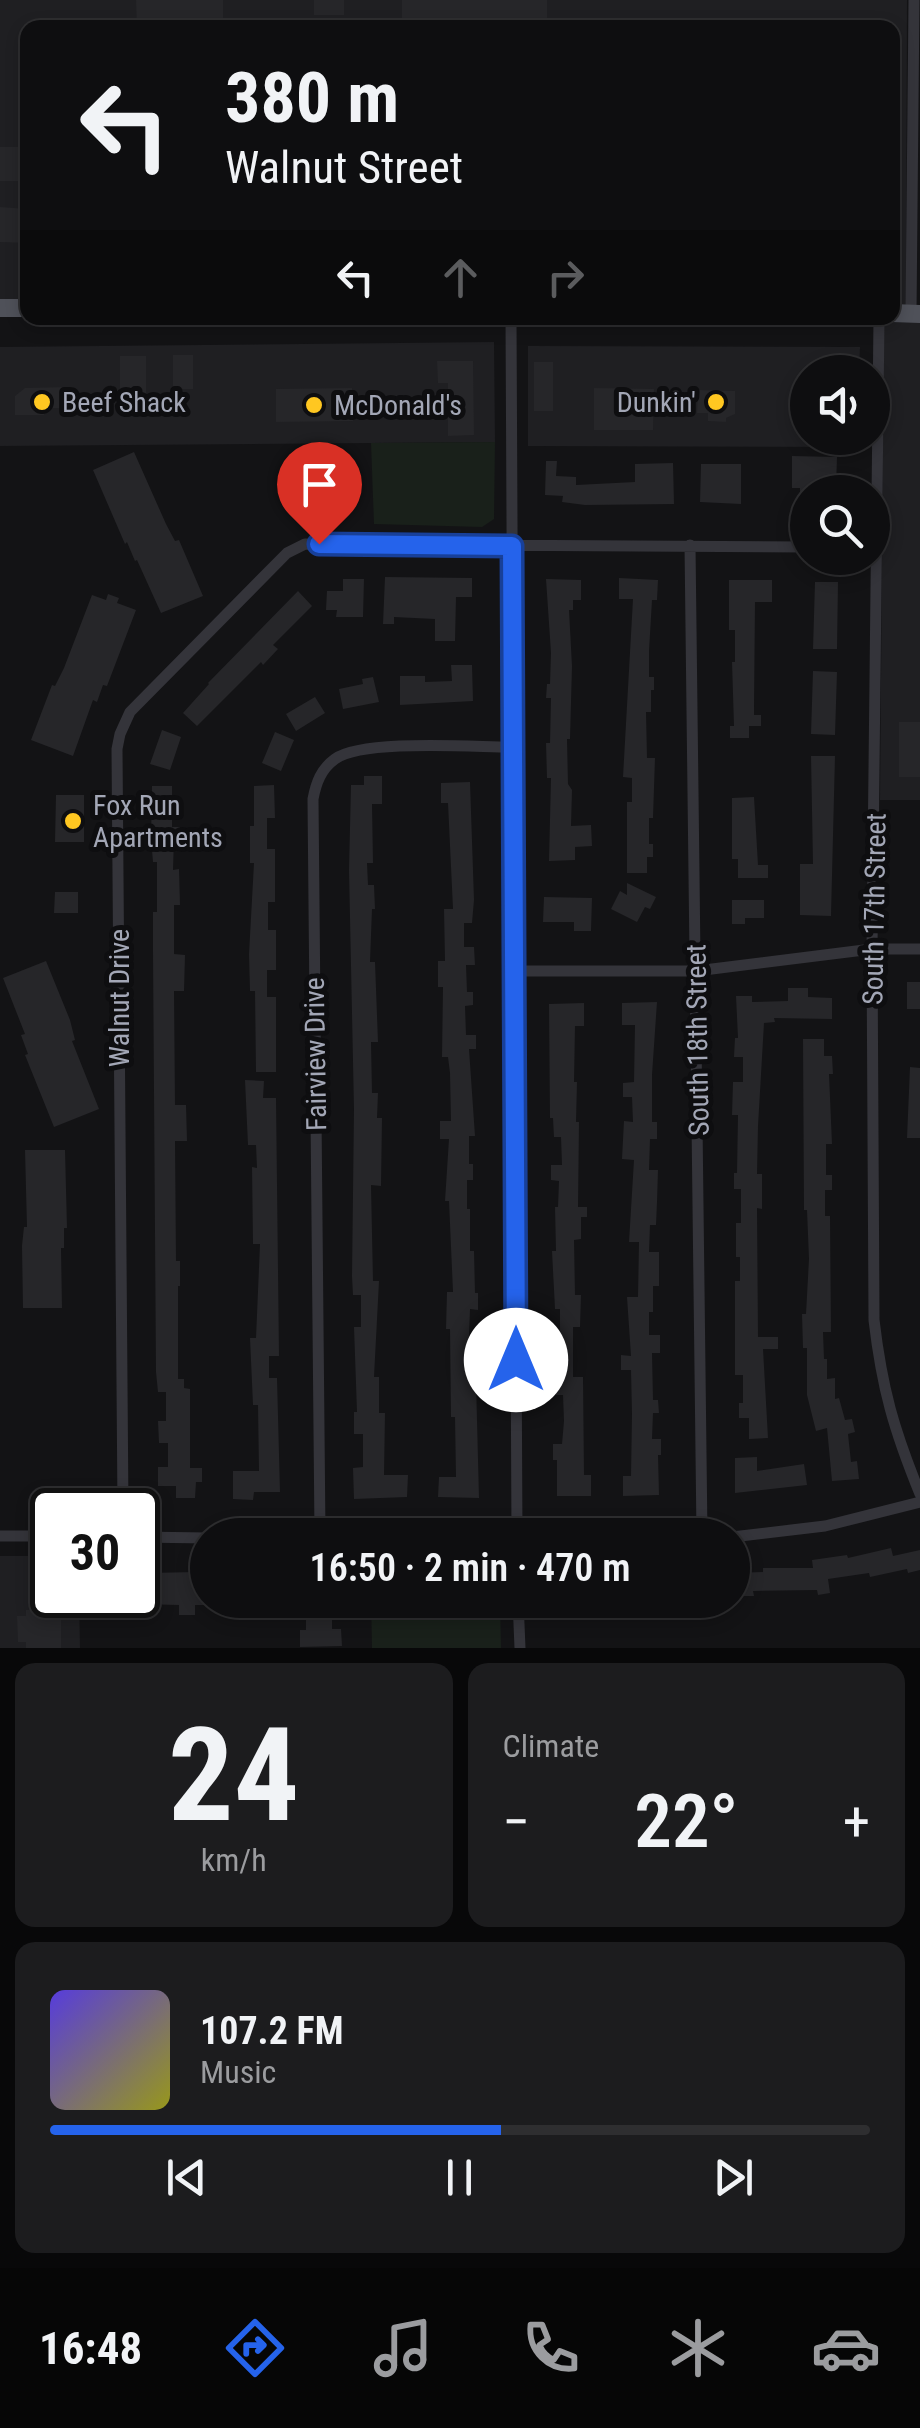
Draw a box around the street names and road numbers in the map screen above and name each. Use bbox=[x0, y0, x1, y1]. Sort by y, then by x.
street label: South 17th Street bbox=[856, 813, 893, 1005]
street label: Walnut Drive bbox=[103, 929, 136, 1067]
street label: South 18th Street bbox=[679, 944, 716, 1136]
street label: Fairview Drive bbox=[298, 977, 333, 1131]

